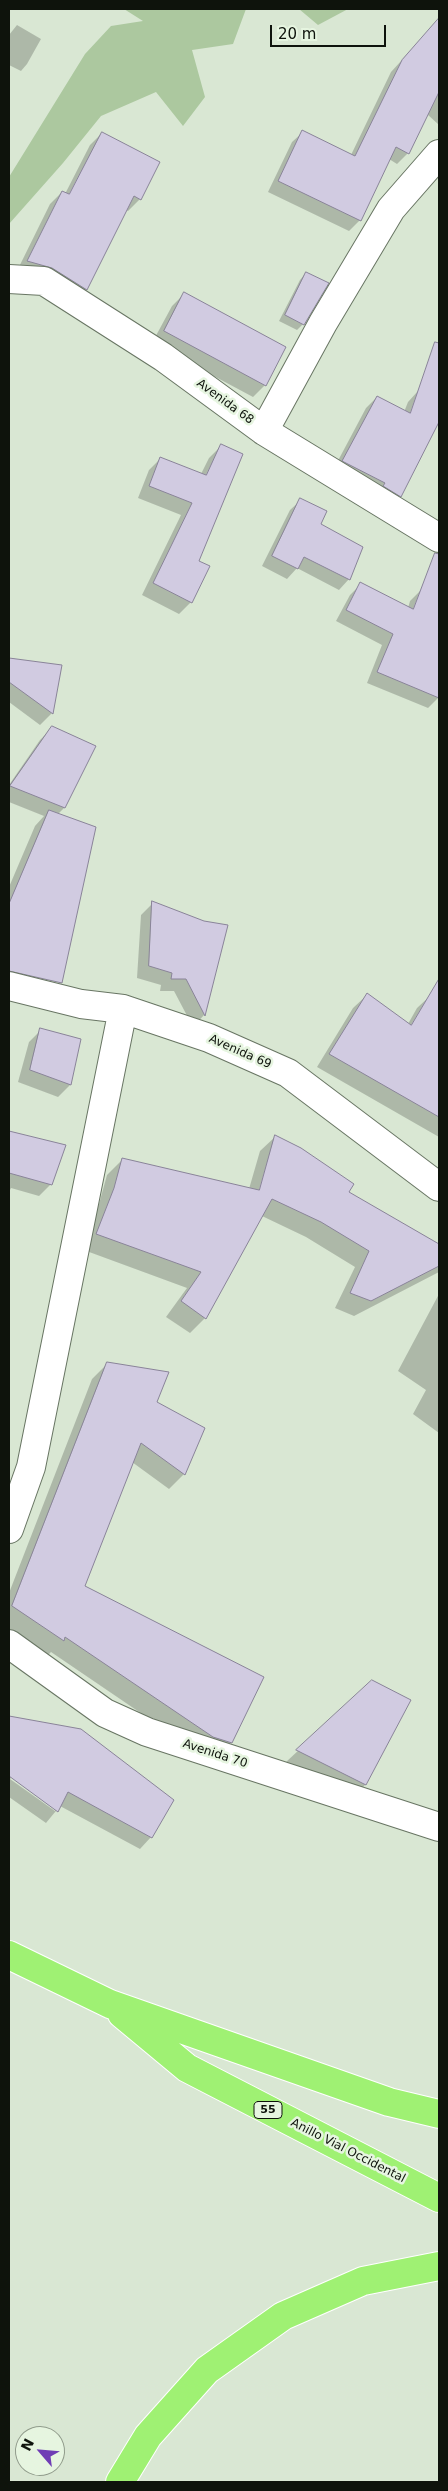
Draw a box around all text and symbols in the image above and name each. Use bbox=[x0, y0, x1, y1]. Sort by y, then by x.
scale bar bbox=[273, 15, 389, 47]
text: 20 m bbox=[278, 25, 316, 43]
street label: Avenida 68 bbox=[194, 376, 256, 428]
street label: Avenida 69 bbox=[206, 1032, 274, 1072]
street label: Avenida 70 bbox=[181, 1737, 249, 1771]
road number: 55 bbox=[254, 2102, 282, 2118]
street label: Anillo Vial Occidental bbox=[288, 2116, 408, 2186]
north arrow bbox=[15, 2426, 65, 2476]
text: N bbox=[18, 2436, 37, 2453]

